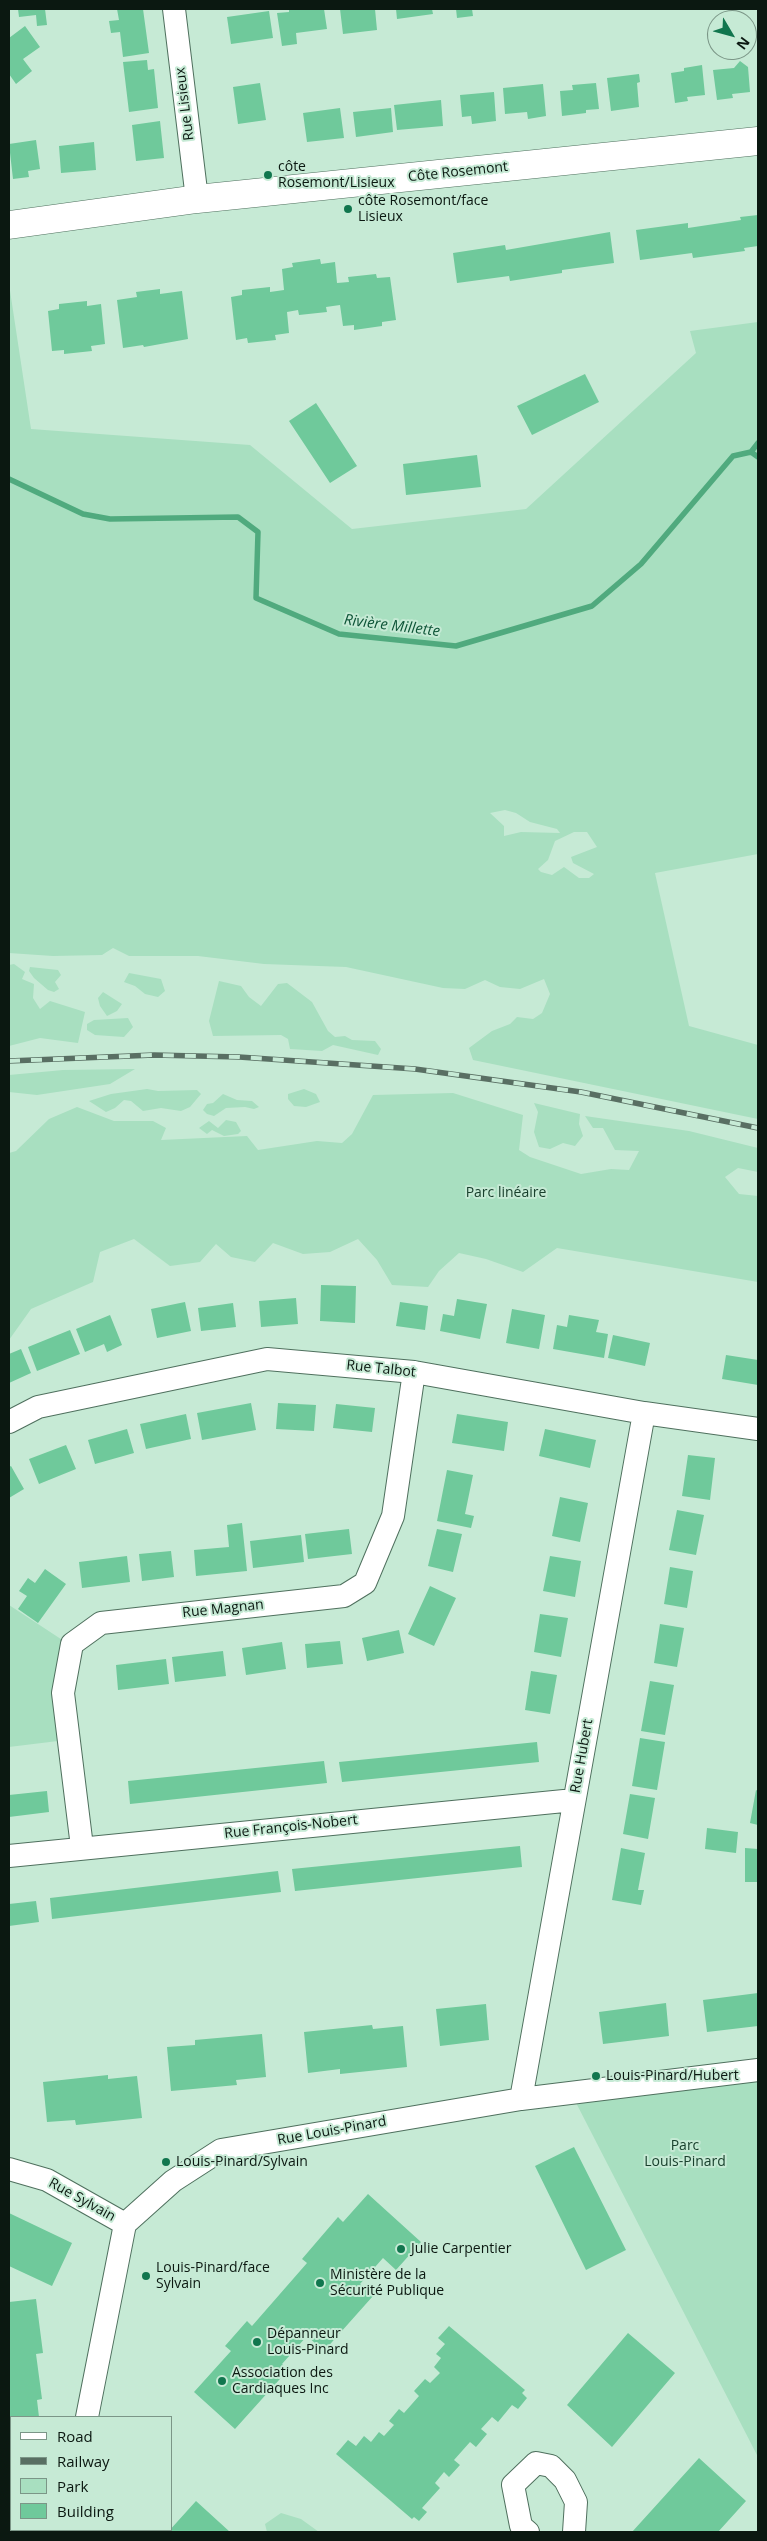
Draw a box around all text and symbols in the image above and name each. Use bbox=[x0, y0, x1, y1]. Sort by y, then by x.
north arrow bbox=[707, 10, 757, 60]
text: N bbox=[733, 33, 755, 54]
street label: Rue Lisieux bbox=[172, 66, 198, 142]
street label: Côte Rosemont bbox=[407, 158, 509, 186]
place label: côte Rosemont/Lisieux bbox=[278, 159, 395, 192]
marker: côte Rosemont/Lisieux bbox=[262, 169, 274, 181]
place label: côte Rosemont/face Lisieux bbox=[358, 193, 488, 226]
marker: côte Rosemont/face Lisieux bbox=[342, 203, 354, 215]
water label: Rivière Millette bbox=[343, 611, 441, 641]
park label: Parc linéaire bbox=[466, 1185, 546, 1201]
street label: Rue Talbot bbox=[345, 1357, 417, 1381]
street label: Rue Magnan bbox=[182, 1596, 264, 1622]
street label: Rue Hubert bbox=[567, 1718, 597, 1794]
street label: Rue François-Nobert bbox=[224, 1812, 358, 1842]
place label: Louis-Pinard/Hubert bbox=[606, 2068, 739, 2084]
marker: Louis-Pinard/Hubert bbox=[590, 2070, 602, 2082]
street label: Rue Louis-Pinard bbox=[276, 2113, 388, 2149]
park label: Parc Louis-Pinard bbox=[644, 2138, 726, 2170]
place label: Louis-Pinard/Sylvain bbox=[176, 2154, 308, 2170]
marker: Louis-Pinard/Sylvain bbox=[160, 2156, 172, 2168]
street label: Rue Sylvain bbox=[46, 2175, 118, 2225]
place label: Julie Carpentier bbox=[411, 2241, 511, 2257]
marker: Julie Carpentier bbox=[395, 2243, 407, 2255]
place label: Louis-Pinard/face Sylvain bbox=[156, 2260, 270, 2292]
place label: Ministère de la Sécurité Publique bbox=[330, 2267, 444, 2300]
marker: Louis-Pinard/face Sylvain bbox=[140, 2270, 152, 2282]
marker: Ministère de la Sécurité Publique bbox=[314, 2277, 326, 2289]
place label: Dépanneur Louis-Pinard bbox=[267, 2326, 349, 2358]
marker: Dépanneur Louis-Pinard bbox=[251, 2336, 263, 2348]
place label: Association des Cardiaques Inc bbox=[232, 2365, 333, 2398]
marker: Association des Cardiaques Inc bbox=[216, 2375, 228, 2387]
legend bbox=[10, 2416, 172, 2531]
text: Road bbox=[57, 2426, 93, 2446]
text: Railway bbox=[57, 2451, 110, 2471]
text: Park bbox=[57, 2476, 88, 2496]
text: Building bbox=[57, 2501, 114, 2521]

